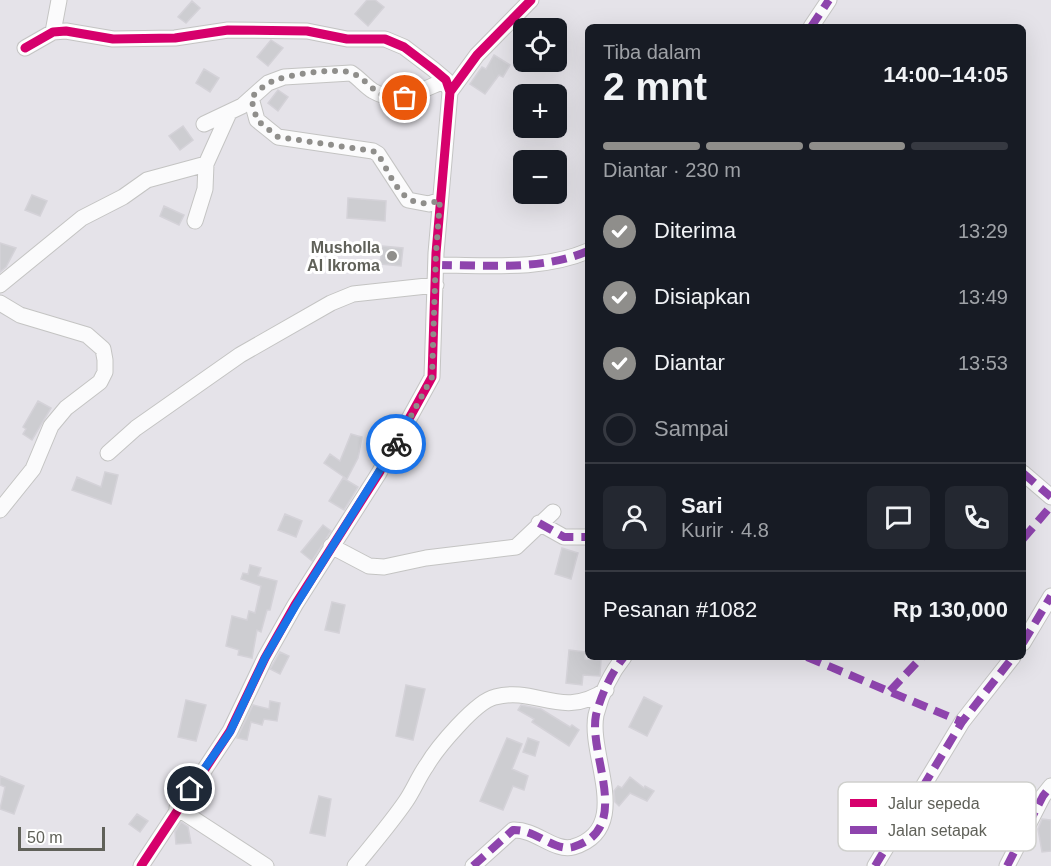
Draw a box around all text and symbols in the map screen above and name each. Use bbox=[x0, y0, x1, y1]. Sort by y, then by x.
map controls bbox=[513, 18, 567, 204]
button: locate bbox=[513, 18, 567, 72]
text: Tiba dalam bbox=[603, 41, 701, 63]
text: 14:00–14:05 bbox=[883, 62, 1008, 87]
text: 2 mnt bbox=[603, 65, 707, 108]
pin bbox=[379, 72, 430, 123]
icon: bag bbox=[388, 81, 421, 114]
button: + bbox=[513, 84, 567, 138]
button: − bbox=[513, 150, 567, 204]
text: Diantar · 230 m bbox=[603, 159, 741, 181]
icon: check bbox=[603, 215, 636, 248]
text: Diterima bbox=[654, 218, 736, 243]
text: 13:29 bbox=[958, 220, 1008, 242]
place label: Musholla Al Ikroma bbox=[307, 239, 380, 274]
marker: Musholla Al Ikroma bbox=[385, 249, 399, 263]
icon: check bbox=[603, 281, 636, 314]
text: Disiapkan bbox=[654, 284, 751, 309]
text: 13:49 bbox=[958, 286, 1008, 308]
icon: check bbox=[603, 347, 636, 380]
text: Diantar bbox=[654, 350, 725, 375]
text: 13:53 bbox=[958, 352, 1008, 374]
courier bbox=[366, 414, 426, 474]
text: Sampai bbox=[654, 416, 729, 441]
icon: bike bbox=[380, 428, 413, 461]
button: person bbox=[603, 486, 666, 549]
button: chat bbox=[867, 486, 930, 549]
button: phone bbox=[945, 486, 1008, 549]
text: Sari bbox=[681, 493, 723, 518]
text: Kurir · 4.8 bbox=[681, 519, 769, 541]
text: Pesanan #1082 bbox=[603, 597, 757, 622]
text: Rp 130,000 bbox=[893, 597, 1008, 622]
pin bbox=[164, 763, 215, 814]
icon: home bbox=[173, 772, 206, 805]
legend bbox=[838, 782, 1036, 851]
text: Jalur sepeda bbox=[888, 795, 980, 812]
text: Jalan setapak bbox=[888, 822, 988, 839]
scale bar bbox=[18, 824, 105, 852]
text: 50 m bbox=[27, 829, 63, 846]

